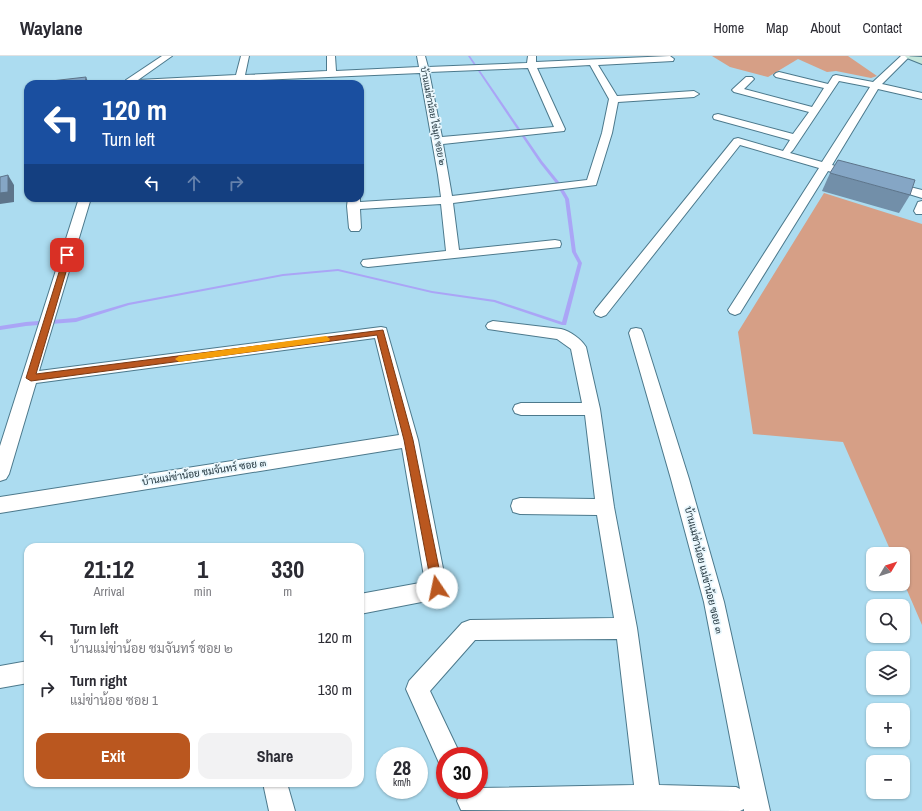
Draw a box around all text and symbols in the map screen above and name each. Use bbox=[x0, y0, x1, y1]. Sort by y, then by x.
text: Waylane bbox=[20, 15, 83, 41]
text: Home bbox=[713, 19, 744, 37]
text: Map bbox=[766, 19, 788, 37]
text: About bbox=[810, 19, 840, 37]
text: Contact bbox=[862, 19, 902, 37]
street label: บ้านแม่ข่าน้อย ไข่มุก ซอย ๒ bbox=[418, 66, 448, 166]
text: 120 m bbox=[102, 91, 167, 129]
icon: left bbox=[36, 96, 88, 148]
text: Turn left bbox=[102, 127, 155, 152]
icon: left bbox=[141, 172, 163, 194]
icon: ahead bbox=[183, 172, 205, 194]
icon: right bbox=[225, 172, 247, 194]
pin bbox=[50, 238, 84, 272]
icon: arrive bbox=[56, 244, 78, 266]
street label: บ้านแม่ข่าน้อย ชมจันทร์ ซอย ๓ bbox=[141, 455, 267, 488]
street label: บ้านแม่ข่าน้อย แม่ข่าน้อย ซอย ๓ bbox=[682, 505, 726, 635]
north arrow bbox=[866, 547, 910, 591]
map controls bbox=[866, 547, 910, 799]
text: 21:12 bbox=[84, 553, 134, 585]
text: 1 bbox=[197, 553, 208, 585]
text: 330 bbox=[271, 553, 304, 585]
position arrow bbox=[416, 567, 458, 609]
text: Arrival bbox=[94, 583, 124, 600]
text: min bbox=[194, 583, 212, 600]
text: m bbox=[283, 583, 292, 600]
button: search bbox=[866, 599, 910, 643]
text: Turn left bbox=[70, 618, 118, 639]
icon: left bbox=[36, 626, 58, 648]
text: 120 m bbox=[318, 627, 352, 648]
text: บ้านแม่ข่าน้อย ชมจันทร์ ซอย ๒ bbox=[70, 640, 233, 657]
button: layers bbox=[866, 651, 910, 695]
text: Turn right bbox=[70, 670, 127, 691]
icon: right bbox=[36, 678, 58, 700]
text: 130 m bbox=[318, 679, 352, 700]
text: แม่ข่าน้อย ซอย 1 bbox=[70, 692, 158, 709]
button: + bbox=[866, 703, 910, 747]
button: Exit bbox=[36, 733, 190, 779]
button: Share bbox=[198, 733, 352, 779]
speed limit sign: 30 bbox=[436, 747, 488, 799]
text: 28 bbox=[393, 754, 411, 781]
button: − bbox=[866, 755, 910, 799]
text: km/h bbox=[393, 776, 411, 789]

